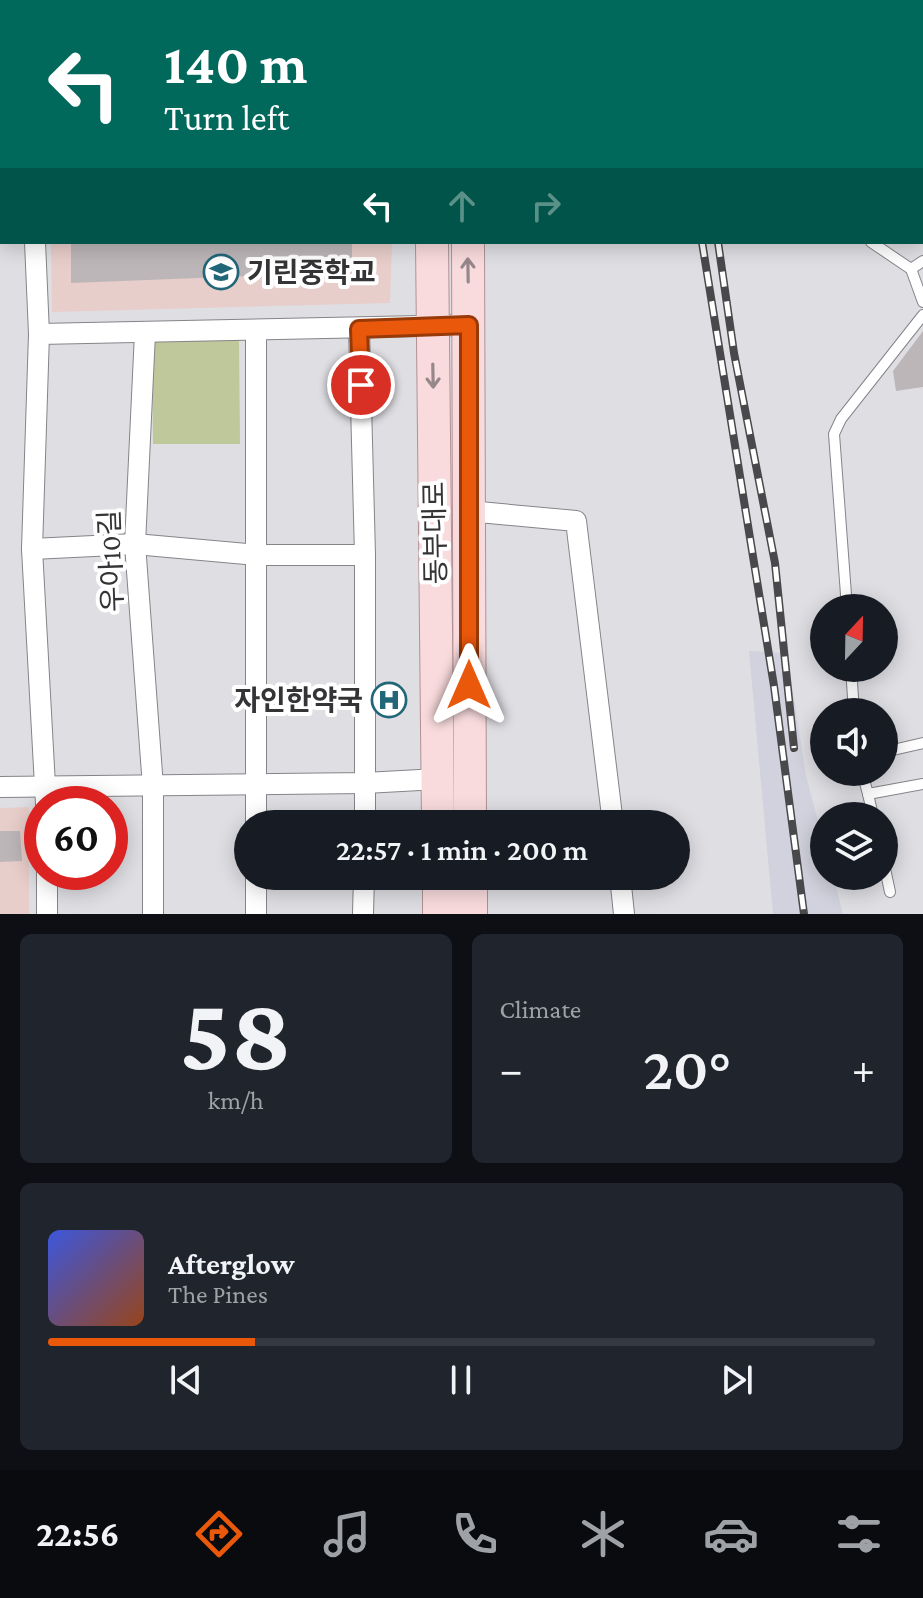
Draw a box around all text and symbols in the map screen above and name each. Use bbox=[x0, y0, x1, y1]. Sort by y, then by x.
icon: left bbox=[32, 32, 136, 136]
text: 140 m bbox=[164, 33, 307, 95]
text: Turn left bbox=[164, 98, 289, 138]
icon: left bbox=[356, 184, 400, 228]
icon: ahead bbox=[440, 184, 484, 228]
icon: right bbox=[524, 184, 568, 228]
school or university icon: 기린중학교 bbox=[202, 253, 240, 291]
place label: 기린중학교 bbox=[247, 257, 376, 288]
one-way arrow bbox=[460, 257, 476, 284]
pin bbox=[327, 351, 395, 419]
one-way arrow bbox=[425, 362, 441, 389]
icon: arrive bbox=[339, 363, 383, 407]
street label: 동부대로 bbox=[419, 481, 451, 585]
street label: 우아10길 bbox=[94, 509, 128, 613]
north arrow bbox=[810, 594, 898, 682]
map controls bbox=[810, 594, 898, 890]
position arrow bbox=[427, 643, 511, 727]
hospital icon: 자인한약국 bbox=[370, 681, 408, 719]
place label: 자인한약국 bbox=[234, 685, 363, 716]
button: sound bbox=[810, 698, 898, 786]
speed limit sign: 60 bbox=[24, 786, 128, 890]
button: layers bbox=[810, 802, 898, 890]
text: 22:57 · 1 min · 200 m bbox=[336, 833, 588, 866]
text: 58 bbox=[180, 976, 292, 1091]
text: Climate bbox=[500, 995, 581, 1024]
text: 20° bbox=[643, 1035, 731, 1102]
text: − bbox=[500, 1045, 523, 1093]
text: + bbox=[852, 1045, 875, 1093]
text: km/h bbox=[208, 1086, 264, 1115]
text: Afterglow bbox=[168, 1247, 295, 1280]
text: The Pines bbox=[168, 1280, 268, 1309]
icon: previous bbox=[164, 1358, 208, 1402]
icon: pause bbox=[439, 1358, 483, 1402]
icon: next bbox=[715, 1358, 759, 1402]
icon: directions bbox=[191, 1506, 247, 1562]
icon: music bbox=[319, 1506, 375, 1562]
icon: phone bbox=[447, 1506, 503, 1562]
icon: climate bbox=[575, 1506, 631, 1562]
icon: car bbox=[703, 1506, 759, 1562]
icon: filters bbox=[831, 1506, 887, 1562]
text: 22:56 bbox=[36, 1514, 119, 1554]

